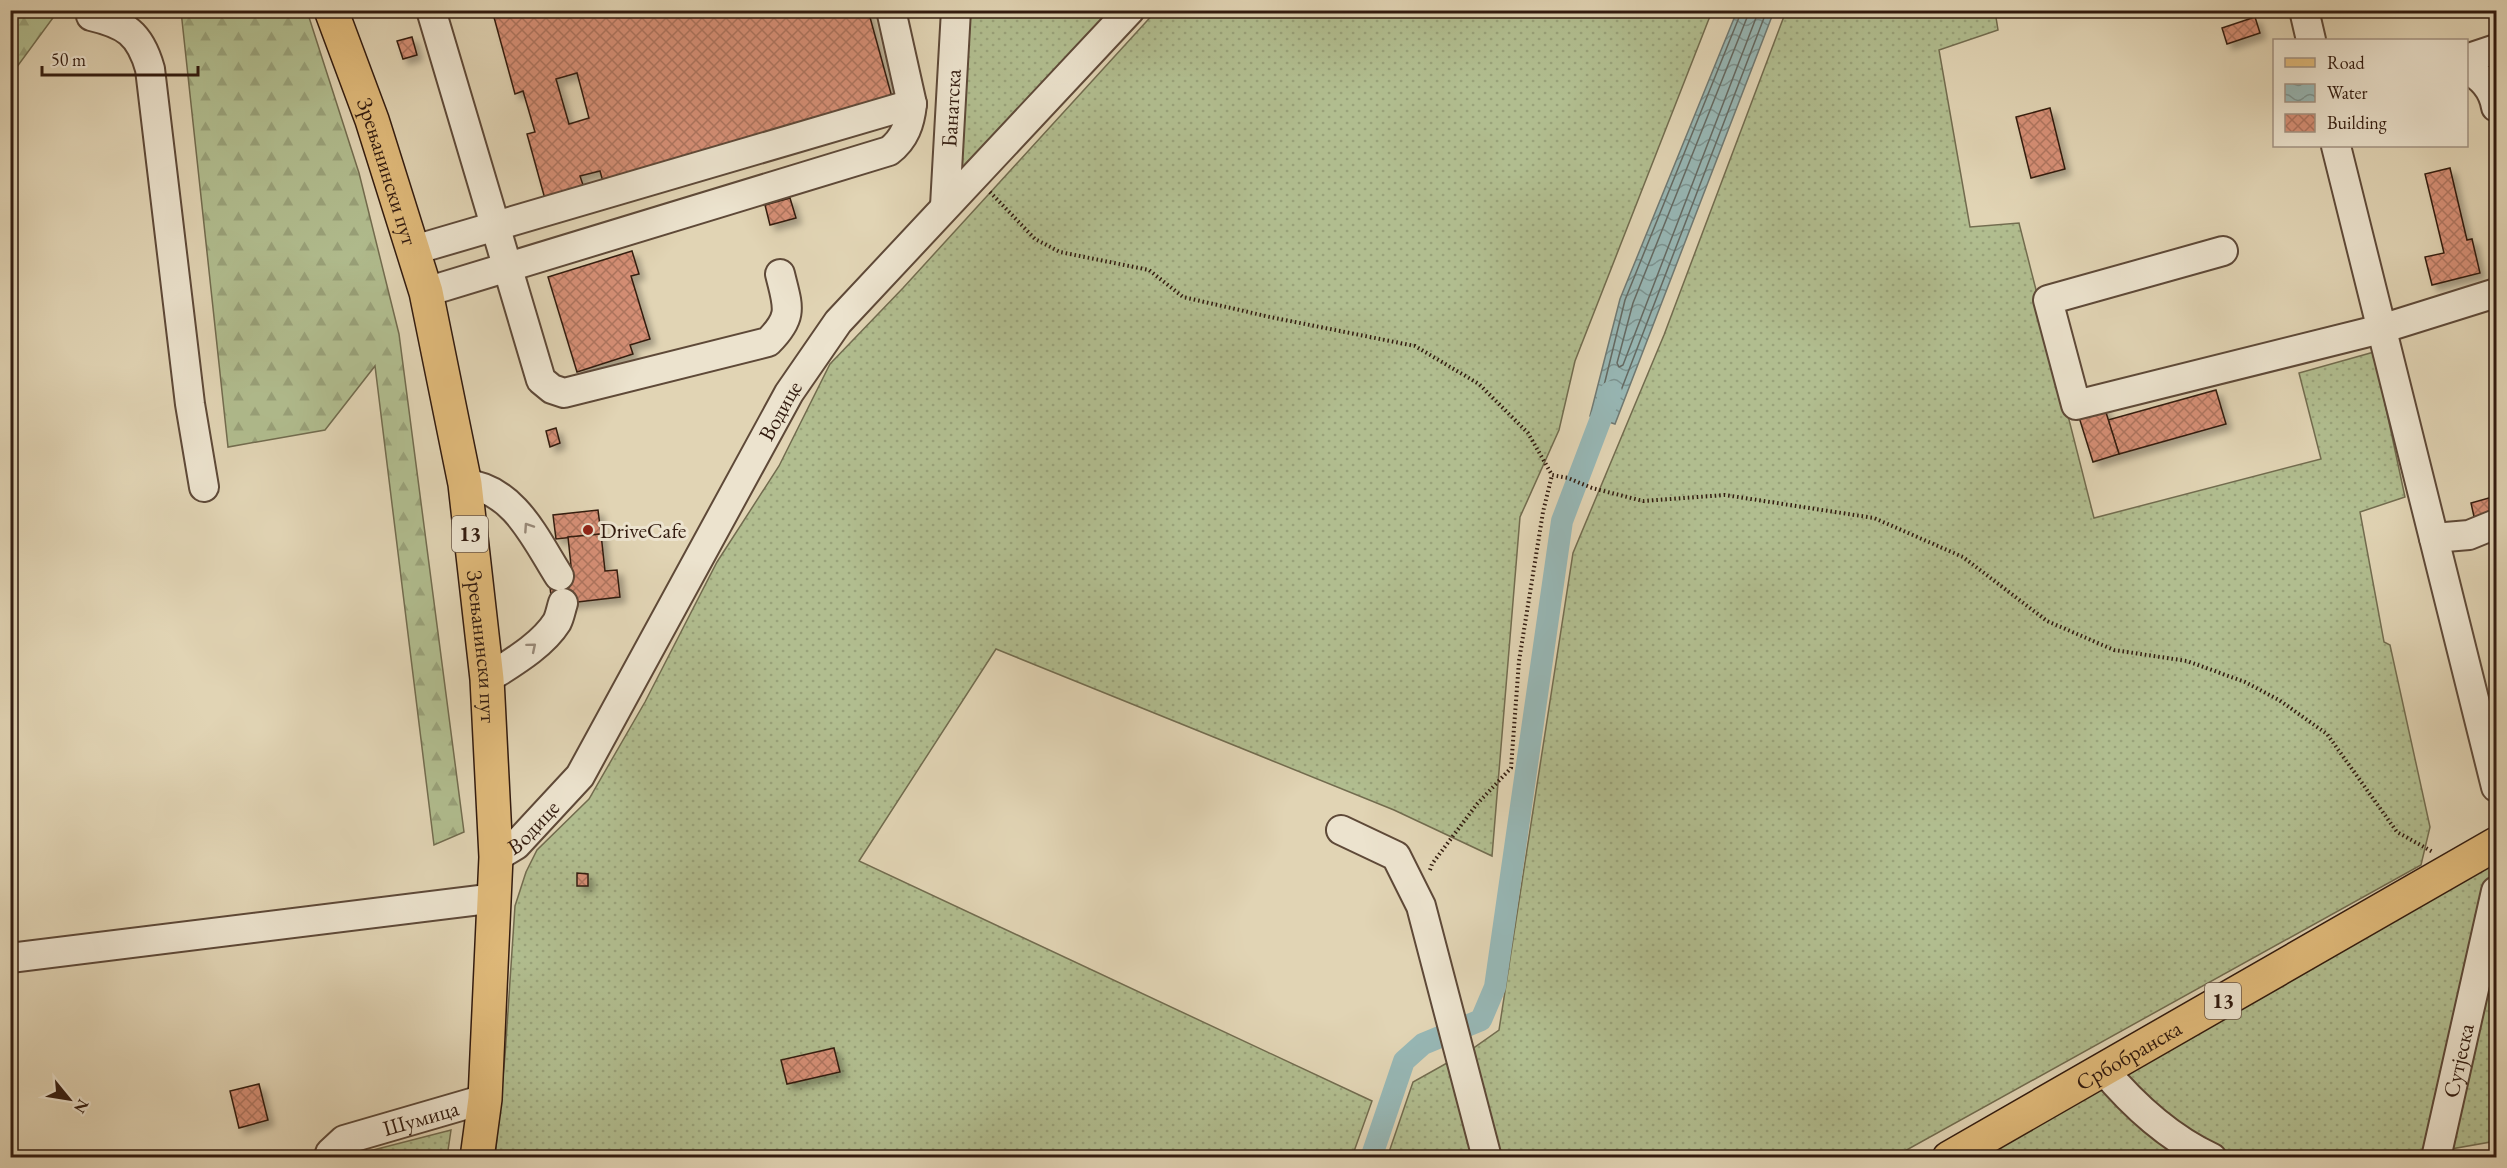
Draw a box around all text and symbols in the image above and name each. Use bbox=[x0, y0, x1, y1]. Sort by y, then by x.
scale bar bbox=[42, 39, 198, 77]
legend bbox=[2273, 39, 2468, 147]
text: 50 m bbox=[51, 48, 86, 71]
text: Road bbox=[2327, 51, 2366, 74]
street label: Банатска bbox=[934, 68, 968, 148]
text: Water bbox=[2327, 81, 2368, 104]
street label: Зрењанински пут bbox=[350, 93, 424, 249]
text: Building bbox=[2327, 111, 2387, 134]
street label: Водице bbox=[752, 374, 809, 446]
road number: 13 bbox=[452, 516, 488, 552]
place label: DriveCafe bbox=[600, 516, 687, 545]
one-way arrow bbox=[525, 522, 536, 533]
marker: DriveCafe bbox=[581, 523, 595, 537]
street label: Зрењанински пут bbox=[460, 569, 503, 724]
one-way arrow bbox=[525, 643, 536, 654]
street label: Водице bbox=[502, 793, 566, 862]
road number: 13 bbox=[2205, 983, 2241, 1019]
street label: Србобранска bbox=[2071, 1013, 2187, 1097]
street label: Сутјеска bbox=[2436, 1020, 2481, 1100]
north arrow bbox=[39, 1069, 99, 1129]
street label: Шумица bbox=[379, 1093, 462, 1143]
text: N bbox=[69, 1095, 94, 1117]

